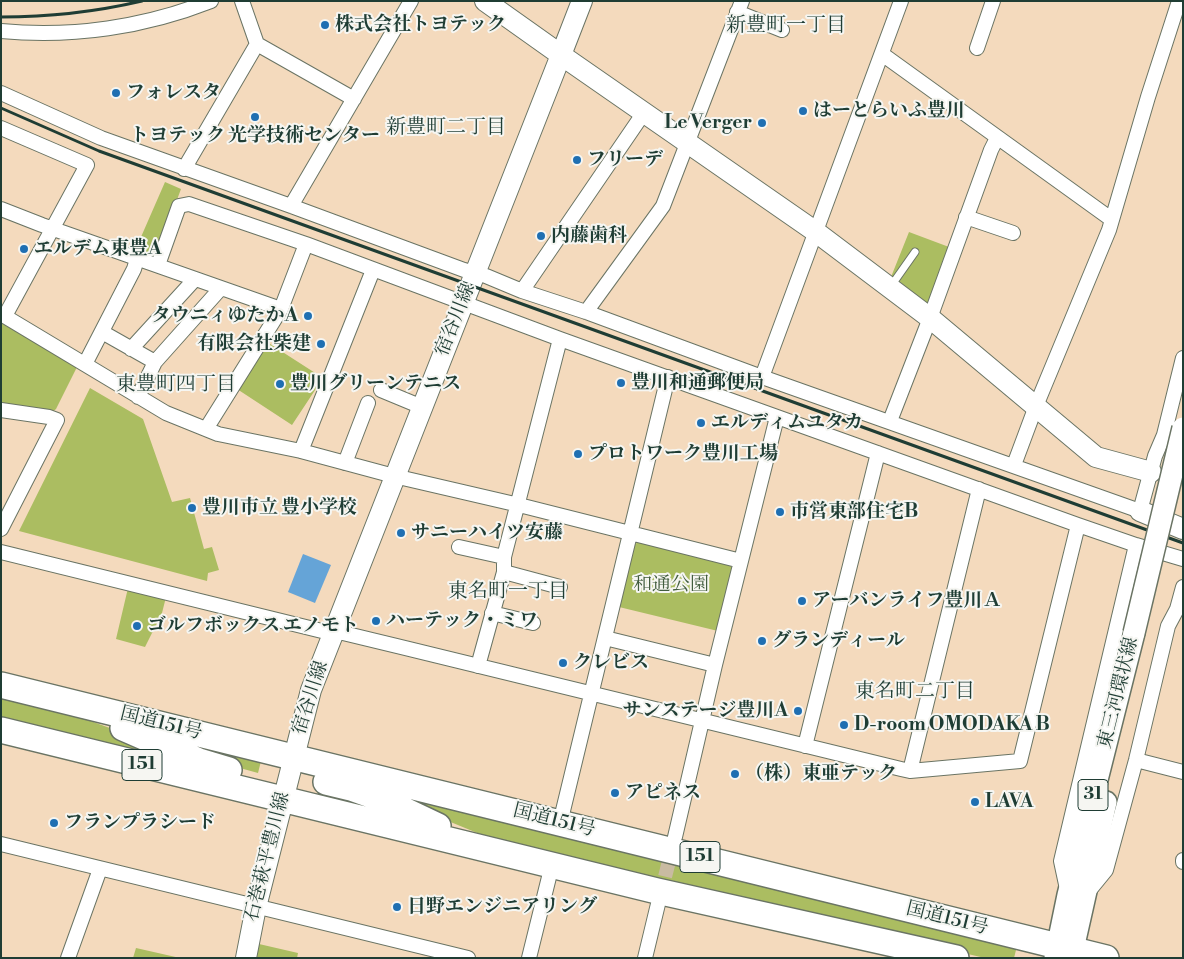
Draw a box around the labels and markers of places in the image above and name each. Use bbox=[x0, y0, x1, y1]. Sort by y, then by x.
place label: 株式会社トヨテック bbox=[335, 14, 506, 36]
marker: 株式会社トヨテック bbox=[319, 19, 331, 31]
place label: フォレスタ bbox=[126, 82, 221, 104]
marker: フォレスタ bbox=[110, 87, 122, 99]
place label: はーとらいふ豊川 bbox=[813, 100, 965, 122]
marker: はーとらいふ豊川 bbox=[797, 105, 809, 117]
marker: トヨテック 光学技術センター bbox=[249, 111, 261, 123]
place label: Le Verger bbox=[664, 112, 752, 134]
marker: Le Verger bbox=[756, 117, 768, 129]
place label: トヨテック 光学技術センター bbox=[130, 125, 380, 147]
place label: フリーデ bbox=[587, 149, 663, 171]
marker: フリーデ bbox=[571, 154, 583, 166]
place label: 内藤歯科 bbox=[551, 225, 627, 247]
marker: 内藤歯科 bbox=[535, 230, 547, 242]
place label: エルデム東豊A bbox=[34, 238, 162, 260]
marker: エルデム東豊A bbox=[18, 243, 30, 255]
place label: タウニィゆたかA bbox=[151, 305, 298, 327]
marker: タウニィゆたかA bbox=[302, 310, 314, 322]
place label: 有限会社柴建 bbox=[197, 333, 311, 355]
marker: 有限会社柴建 bbox=[315, 338, 327, 350]
place label: 豊川和通郵便局 bbox=[631, 372, 764, 394]
place label: 豊川グリーンテニス bbox=[290, 373, 461, 395]
marker: 豊川和通郵便局 bbox=[615, 377, 627, 389]
marker: 豊川グリーンテニス bbox=[274, 378, 286, 390]
place label: エルディムユタカ bbox=[711, 412, 863, 434]
marker: エルディムユタカ bbox=[695, 417, 707, 429]
place label: プロトワーク豊川工場 bbox=[588, 443, 778, 465]
marker: プロトワーク豊川工場 bbox=[572, 448, 584, 460]
place label: 豊川市立 豊小学校 bbox=[202, 497, 357, 519]
place label: 市営東部住宅B bbox=[790, 501, 918, 523]
marker: 豊川市立 豊小学校 bbox=[186, 502, 198, 514]
marker: 市営東部住宅B bbox=[774, 506, 786, 518]
place label: サニーハイツ安藤 bbox=[411, 522, 563, 544]
marker: サニーハイツ安藤 bbox=[395, 527, 407, 539]
place label: アーバンライフ豊川Ａ bbox=[812, 590, 1001, 612]
marker: アーバンライフ豊川Ａ bbox=[796, 595, 808, 607]
place label: ハーテック・ミワ bbox=[386, 610, 538, 632]
place label: ゴルフボックス エノモト bbox=[147, 615, 359, 637]
marker: ハーテック・ミワ bbox=[370, 615, 382, 627]
marker: ゴルフボックス エノモト bbox=[131, 620, 143, 632]
place label: グランディール bbox=[772, 630, 905, 652]
marker: グランディール bbox=[756, 635, 768, 647]
place label: クレビス bbox=[573, 652, 649, 674]
marker: クレビス bbox=[557, 657, 569, 669]
place label: サンステージ豊川A bbox=[622, 700, 788, 722]
marker: サンステージ豊川A bbox=[792, 705, 804, 717]
place label: D-room OMODAKA B bbox=[854, 714, 1050, 736]
marker: D-room OMODAKA B bbox=[838, 719, 850, 731]
place label: （株）東亜テック bbox=[745, 763, 897, 785]
marker: （株）東亜テック bbox=[729, 768, 741, 780]
place label: アピネス bbox=[625, 782, 701, 804]
marker: アピネス bbox=[609, 787, 621, 799]
place label: LAVA bbox=[985, 791, 1033, 813]
marker: LAVA bbox=[969, 796, 981, 808]
place label: フランプラシード bbox=[64, 812, 216, 834]
marker: フランプラシード bbox=[48, 817, 60, 829]
place label: 日野エンジニアリング bbox=[407, 896, 597, 918]
marker: 日野エンジニアリング bbox=[391, 901, 403, 913]

